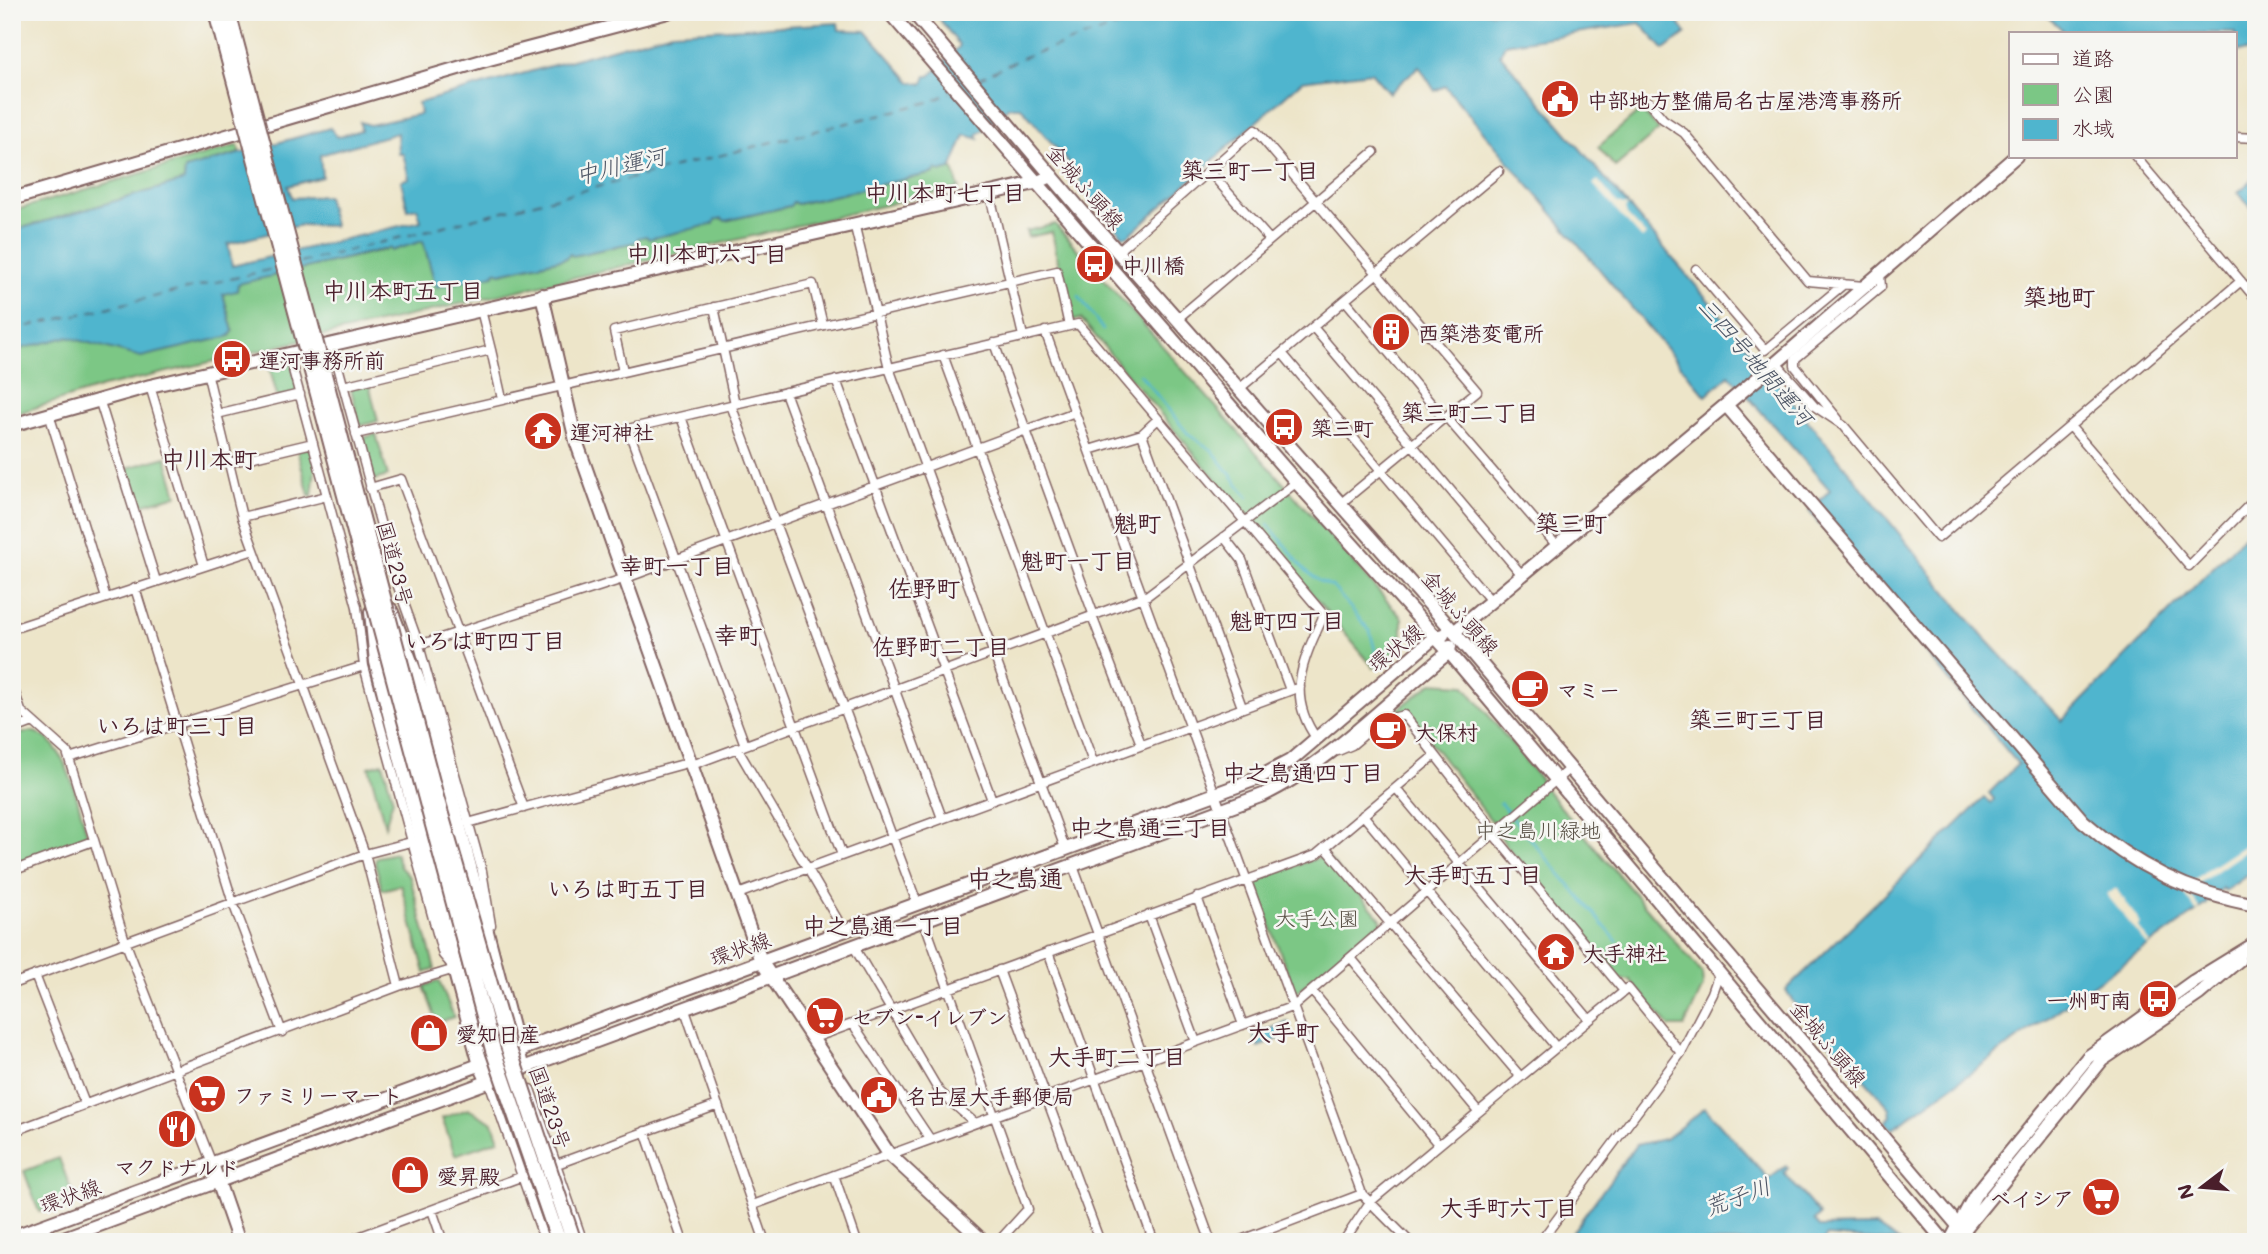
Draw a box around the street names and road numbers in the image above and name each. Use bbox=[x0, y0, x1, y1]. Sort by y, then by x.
street label: 金城ふ頭線 bbox=[1041, 138, 1131, 234]
street label: 国道23号 bbox=[372, 517, 420, 609]
street label: 金城ふ頭線 bbox=[1416, 564, 1506, 660]
street label: 環状線 bbox=[1362, 617, 1428, 677]
street label: 環状線 bbox=[706, 925, 774, 971]
street label: 金城ふ頭線 bbox=[1785, 994, 1873, 1092]
street label: 国道23号 bbox=[524, 1061, 578, 1153]
street label: 環状線 bbox=[36, 1172, 104, 1218]

